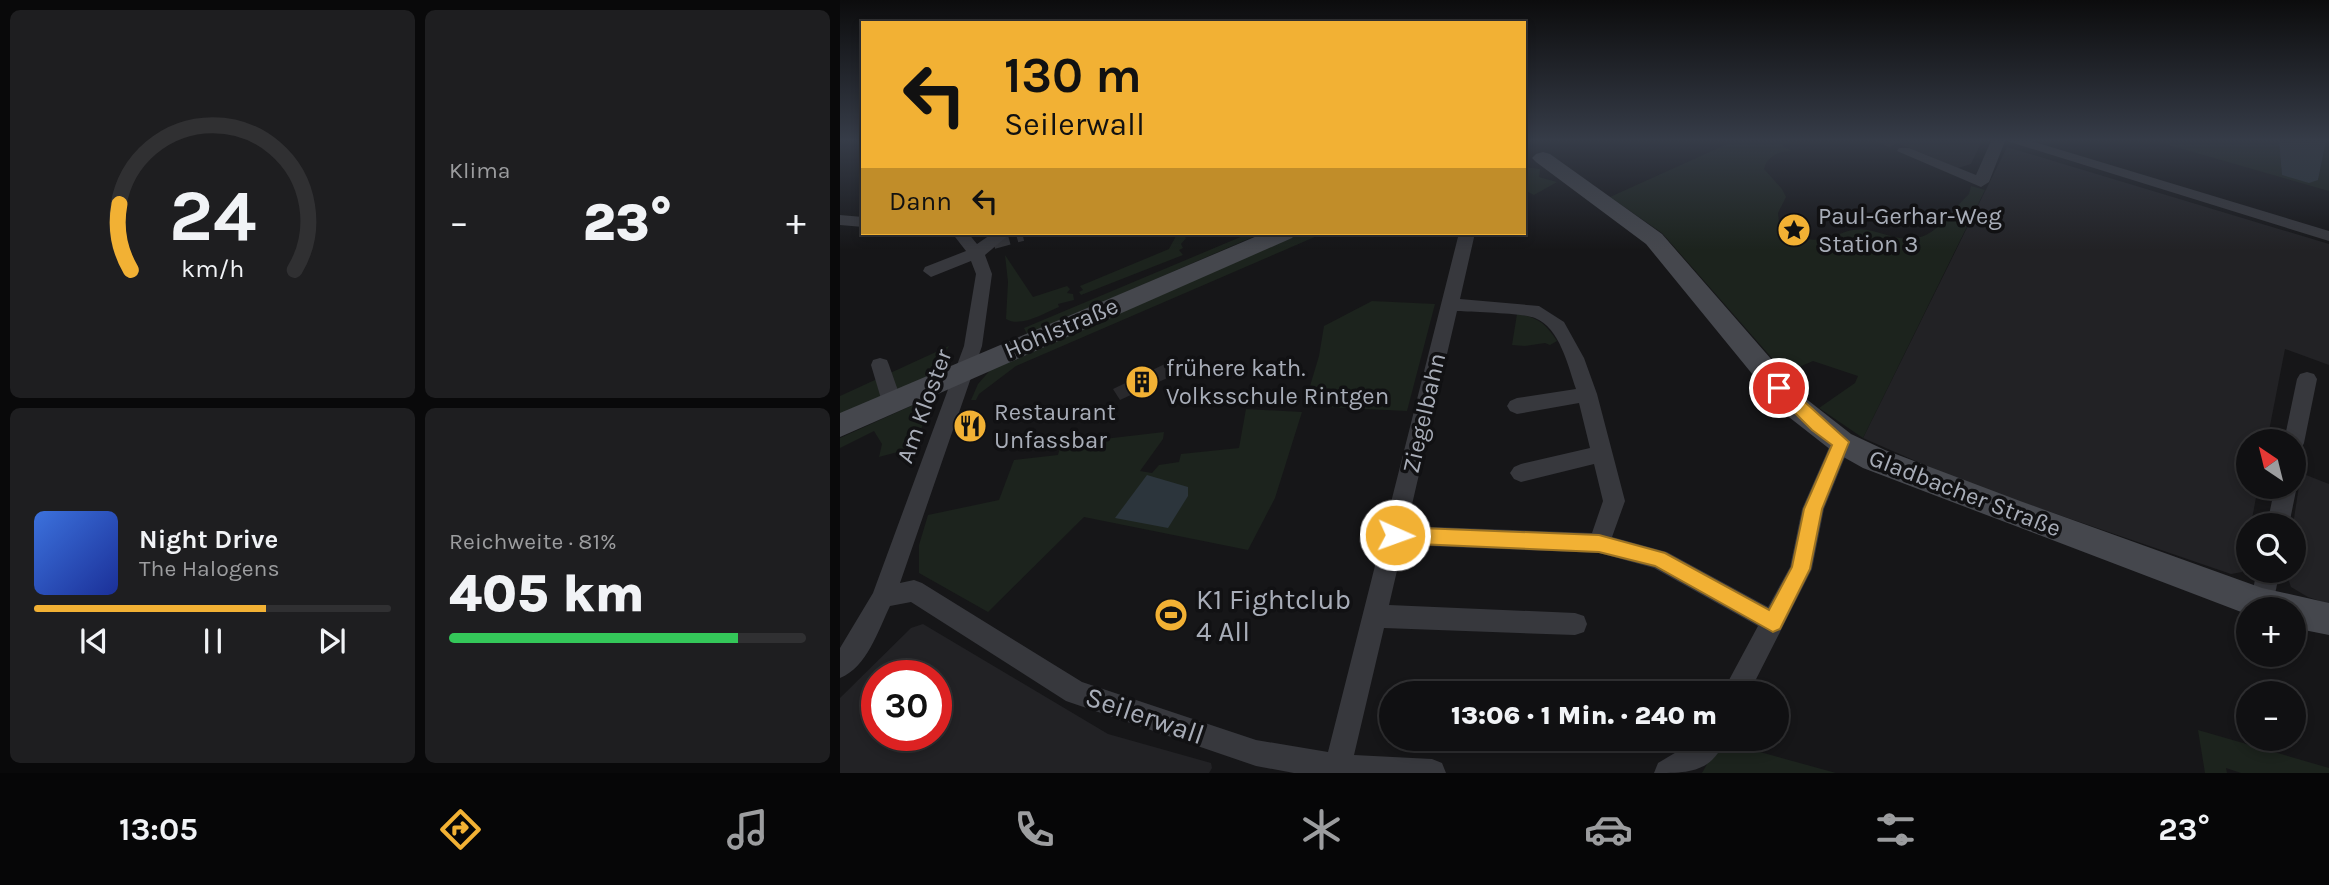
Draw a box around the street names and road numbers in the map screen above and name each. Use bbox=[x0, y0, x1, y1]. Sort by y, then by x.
street label: Hohlstraße bbox=[1000, 291, 1122, 365]
street label: Am Kloster bbox=[890, 345, 958, 467]
street label: Ziegelbahn bbox=[1397, 350, 1451, 476]
street label: Gladbacher Straße bbox=[1865, 444, 2065, 542]
street label: Seilerwall bbox=[1081, 680, 1209, 751]

